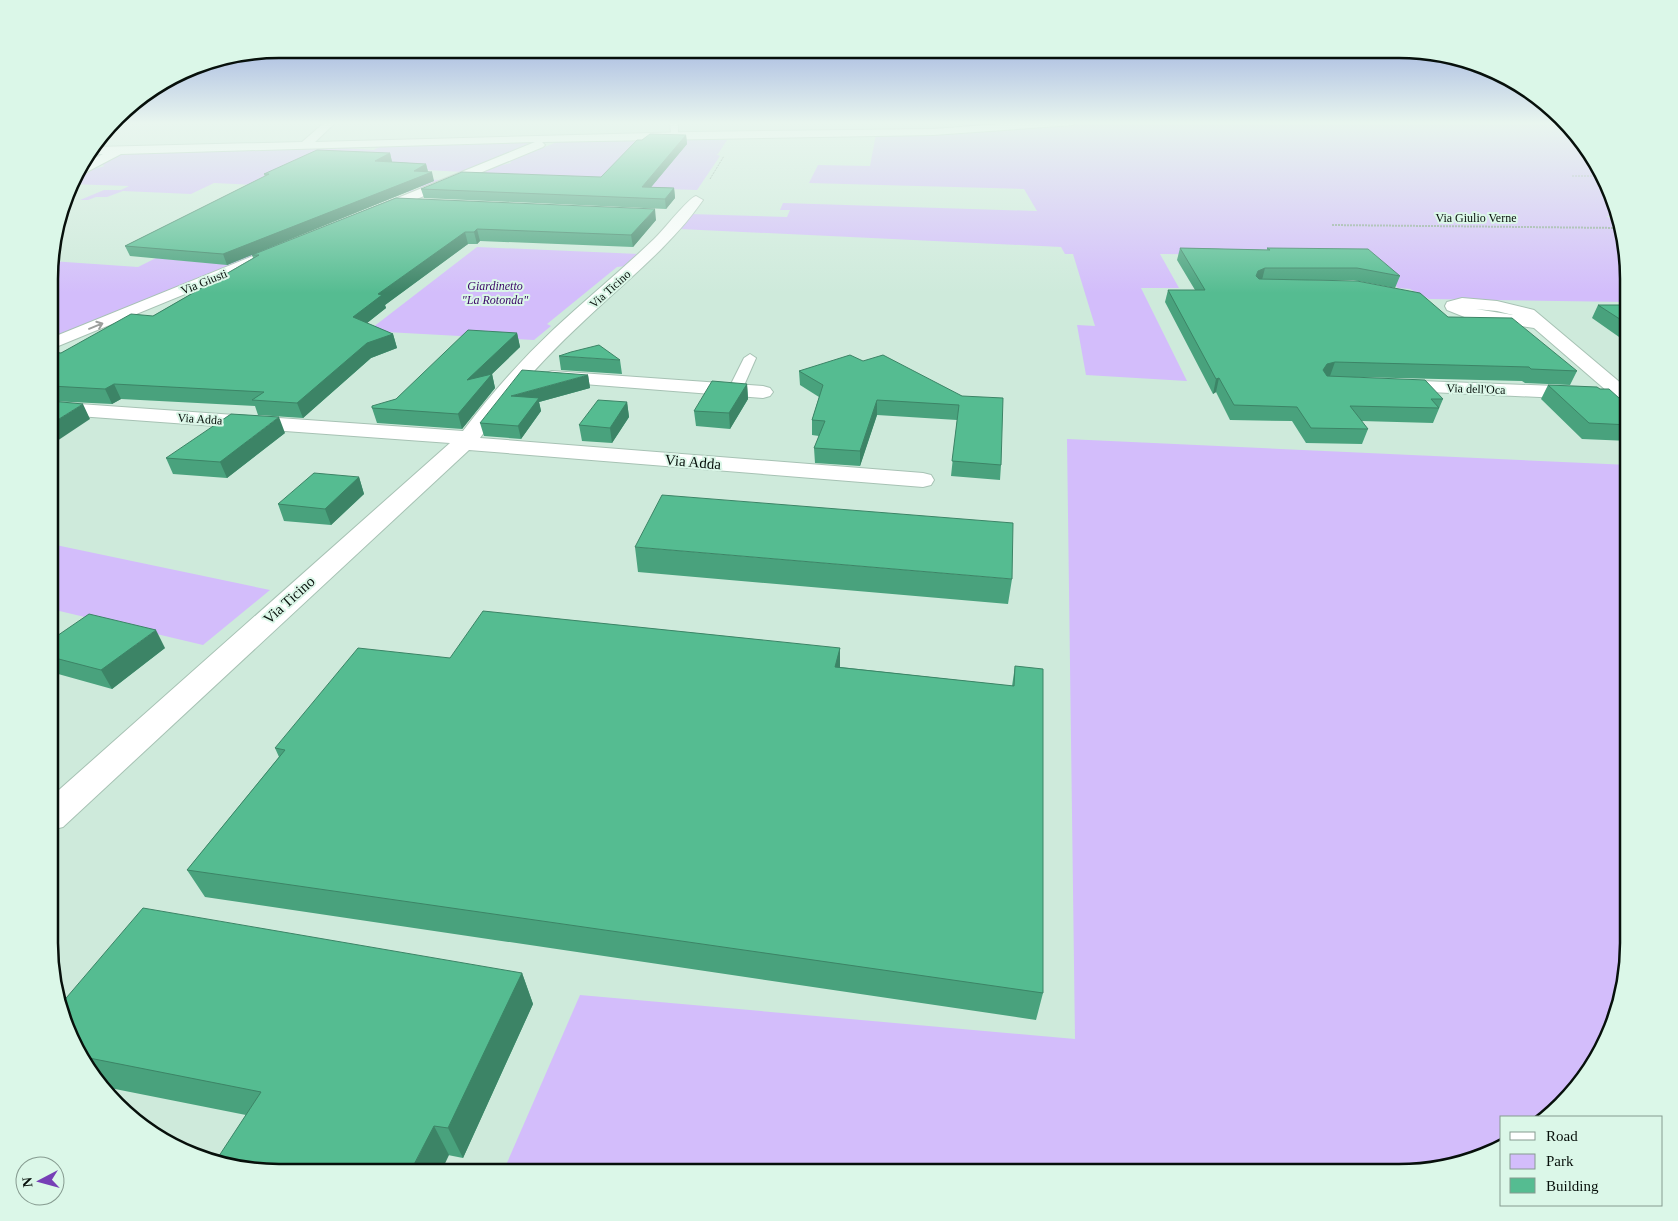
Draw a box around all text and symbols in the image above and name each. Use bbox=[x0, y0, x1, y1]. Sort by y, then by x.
street label: Via Giulio Verne bbox=[1435, 211, 1517, 225]
street label: Via Giusti bbox=[179, 266, 230, 298]
street label: Via Ticino bbox=[587, 267, 633, 311]
park label: Giardinetto "La Rotonda" bbox=[462, 279, 529, 307]
one-way arrow bbox=[88, 321, 103, 330]
street label: Via dell'Oca bbox=[1446, 381, 1506, 397]
street label: Via Adda bbox=[177, 410, 224, 428]
street label: Via Adda bbox=[664, 452, 722, 472]
street label: Via Ticino bbox=[260, 573, 318, 627]
legend bbox=[1500, 1116, 1663, 1206]
text: Road bbox=[1546, 1128, 1578, 1144]
text: Park bbox=[1546, 1153, 1574, 1169]
north arrow bbox=[15, 1156, 65, 1206]
text: N bbox=[20, 1176, 36, 1188]
text: Building bbox=[1546, 1178, 1599, 1194]

